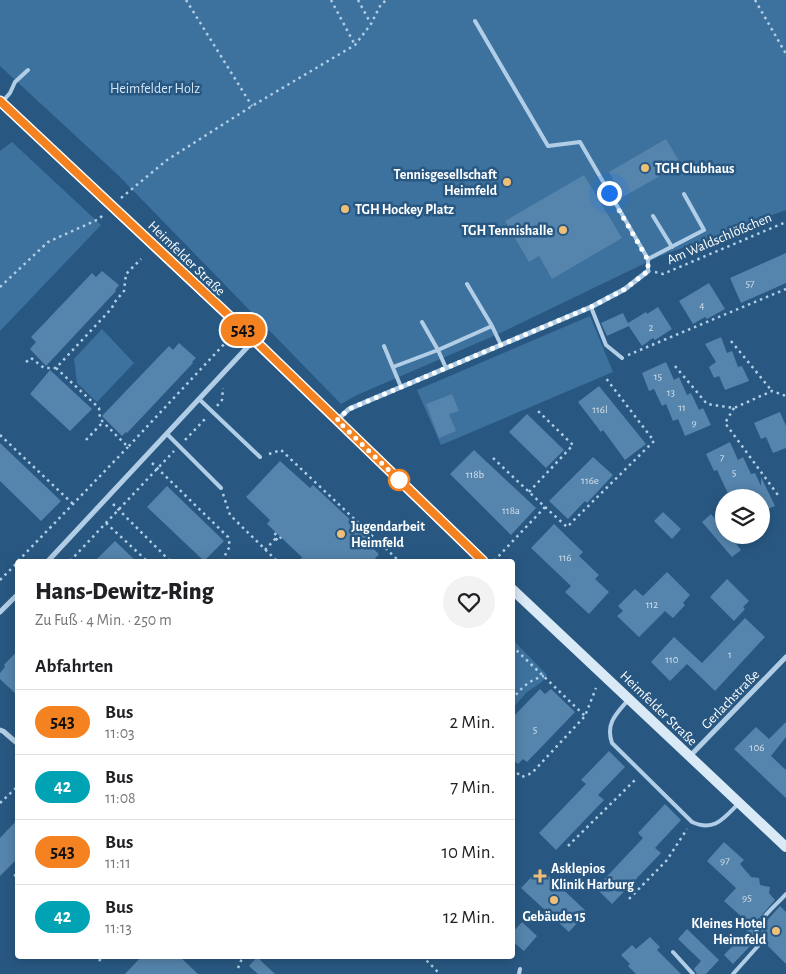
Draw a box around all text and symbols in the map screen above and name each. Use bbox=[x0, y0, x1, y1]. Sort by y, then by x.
park label: Heimfelder Holz bbox=[110, 82, 200, 96]
marker: TGH Clubhaus bbox=[639, 162, 651, 174]
place label: TGH Clubhaus bbox=[655, 162, 734, 176]
place label: Tennisgesellschaft Heimfeld bbox=[394, 168, 498, 198]
marker: Tennisgesellschaft Heimfeld bbox=[501, 176, 513, 188]
your location bbox=[597, 181, 622, 206]
marker: TGH Hockey Platz bbox=[339, 203, 351, 215]
place label: TGH Hockey Platz bbox=[355, 203, 454, 217]
street label: Am Waldschlößchen bbox=[665, 210, 774, 267]
street label: Heimfelder Straße bbox=[145, 219, 227, 299]
place label: TGH Tennishalle bbox=[461, 224, 553, 238]
marker: TGH Tennishalle bbox=[557, 224, 569, 236]
house number: 57 bbox=[745, 278, 755, 289]
house number: 4 bbox=[699, 300, 705, 311]
line badge: 543 bbox=[214, 314, 272, 346]
text: 543 bbox=[231, 321, 255, 339]
house number: 2 bbox=[648, 322, 654, 333]
house number: 15 bbox=[654, 371, 663, 382]
house number: 13 bbox=[667, 387, 676, 398]
house number: 11 bbox=[678, 402, 686, 413]
house number: 116l bbox=[592, 404, 608, 415]
house number: 9 bbox=[691, 417, 697, 428]
house number: 7 bbox=[720, 452, 725, 463]
house number: 5 bbox=[732, 467, 737, 478]
unlabelled marker bbox=[388, 469, 410, 491]
house number: 118b bbox=[466, 469, 485, 480]
house number: 116e bbox=[581, 475, 599, 486]
map controls bbox=[715, 489, 770, 544]
button: layers bbox=[715, 489, 770, 544]
house number: 118a bbox=[502, 505, 520, 516]
place label: Jugendarbeit Heimfeld bbox=[351, 520, 425, 550]
marker: Jugendarbeit Heimfeld bbox=[335, 528, 347, 540]
house number: 116 bbox=[559, 552, 571, 563]
button: heart bbox=[443, 576, 495, 628]
text: Hans-Dewitz-Ring bbox=[35, 580, 214, 604]
house number: 112 bbox=[646, 599, 658, 610]
text: Zu Fuß · 4 Min. · 250 m bbox=[35, 612, 172, 628]
house number: 1 bbox=[728, 649, 732, 660]
house number: 110 bbox=[665, 654, 679, 665]
text: Abfahrten bbox=[35, 657, 113, 676]
street label: Gerlachstraße bbox=[699, 667, 762, 732]
street label: Heimfelder Straße bbox=[617, 669, 699, 749]
text: Bus bbox=[105, 703, 133, 722]
text: 543 bbox=[50, 713, 75, 731]
text: 2 Min. bbox=[449, 713, 495, 732]
house number: 5 bbox=[533, 724, 538, 735]
text: 11:03 bbox=[105, 725, 135, 741]
house number: 106 bbox=[750, 742, 764, 753]
text: Bus bbox=[105, 768, 133, 787]
text: 42 bbox=[54, 778, 71, 796]
text: 7 Min. bbox=[450, 778, 495, 797]
text: 11:08 bbox=[105, 790, 136, 806]
text: Bus bbox=[105, 833, 133, 852]
text: 543 bbox=[50, 843, 75, 861]
text: 10 Min. bbox=[442, 843, 495, 862]
text: 11:11 bbox=[105, 855, 131, 871]
house number: 97 bbox=[720, 855, 730, 866]
place label: Asklepios Klinik Harburg bbox=[551, 862, 635, 892]
marker: Asklepios Klinik Harburg bbox=[533, 869, 547, 883]
house number: 95 bbox=[742, 892, 752, 903]
marker: Gebäude 15 bbox=[548, 894, 560, 906]
text: Bus bbox=[105, 898, 133, 917]
text: 42 bbox=[54, 908, 71, 926]
text: 12 Min. bbox=[443, 908, 495, 927]
place label: Gebäude 15 bbox=[522, 910, 586, 924]
place label: Kleines Hotel Heimfeld bbox=[691, 917, 767, 947]
text: 11:13 bbox=[105, 920, 132, 936]
marker: Kleines Hotel Heimfeld bbox=[770, 925, 782, 937]

